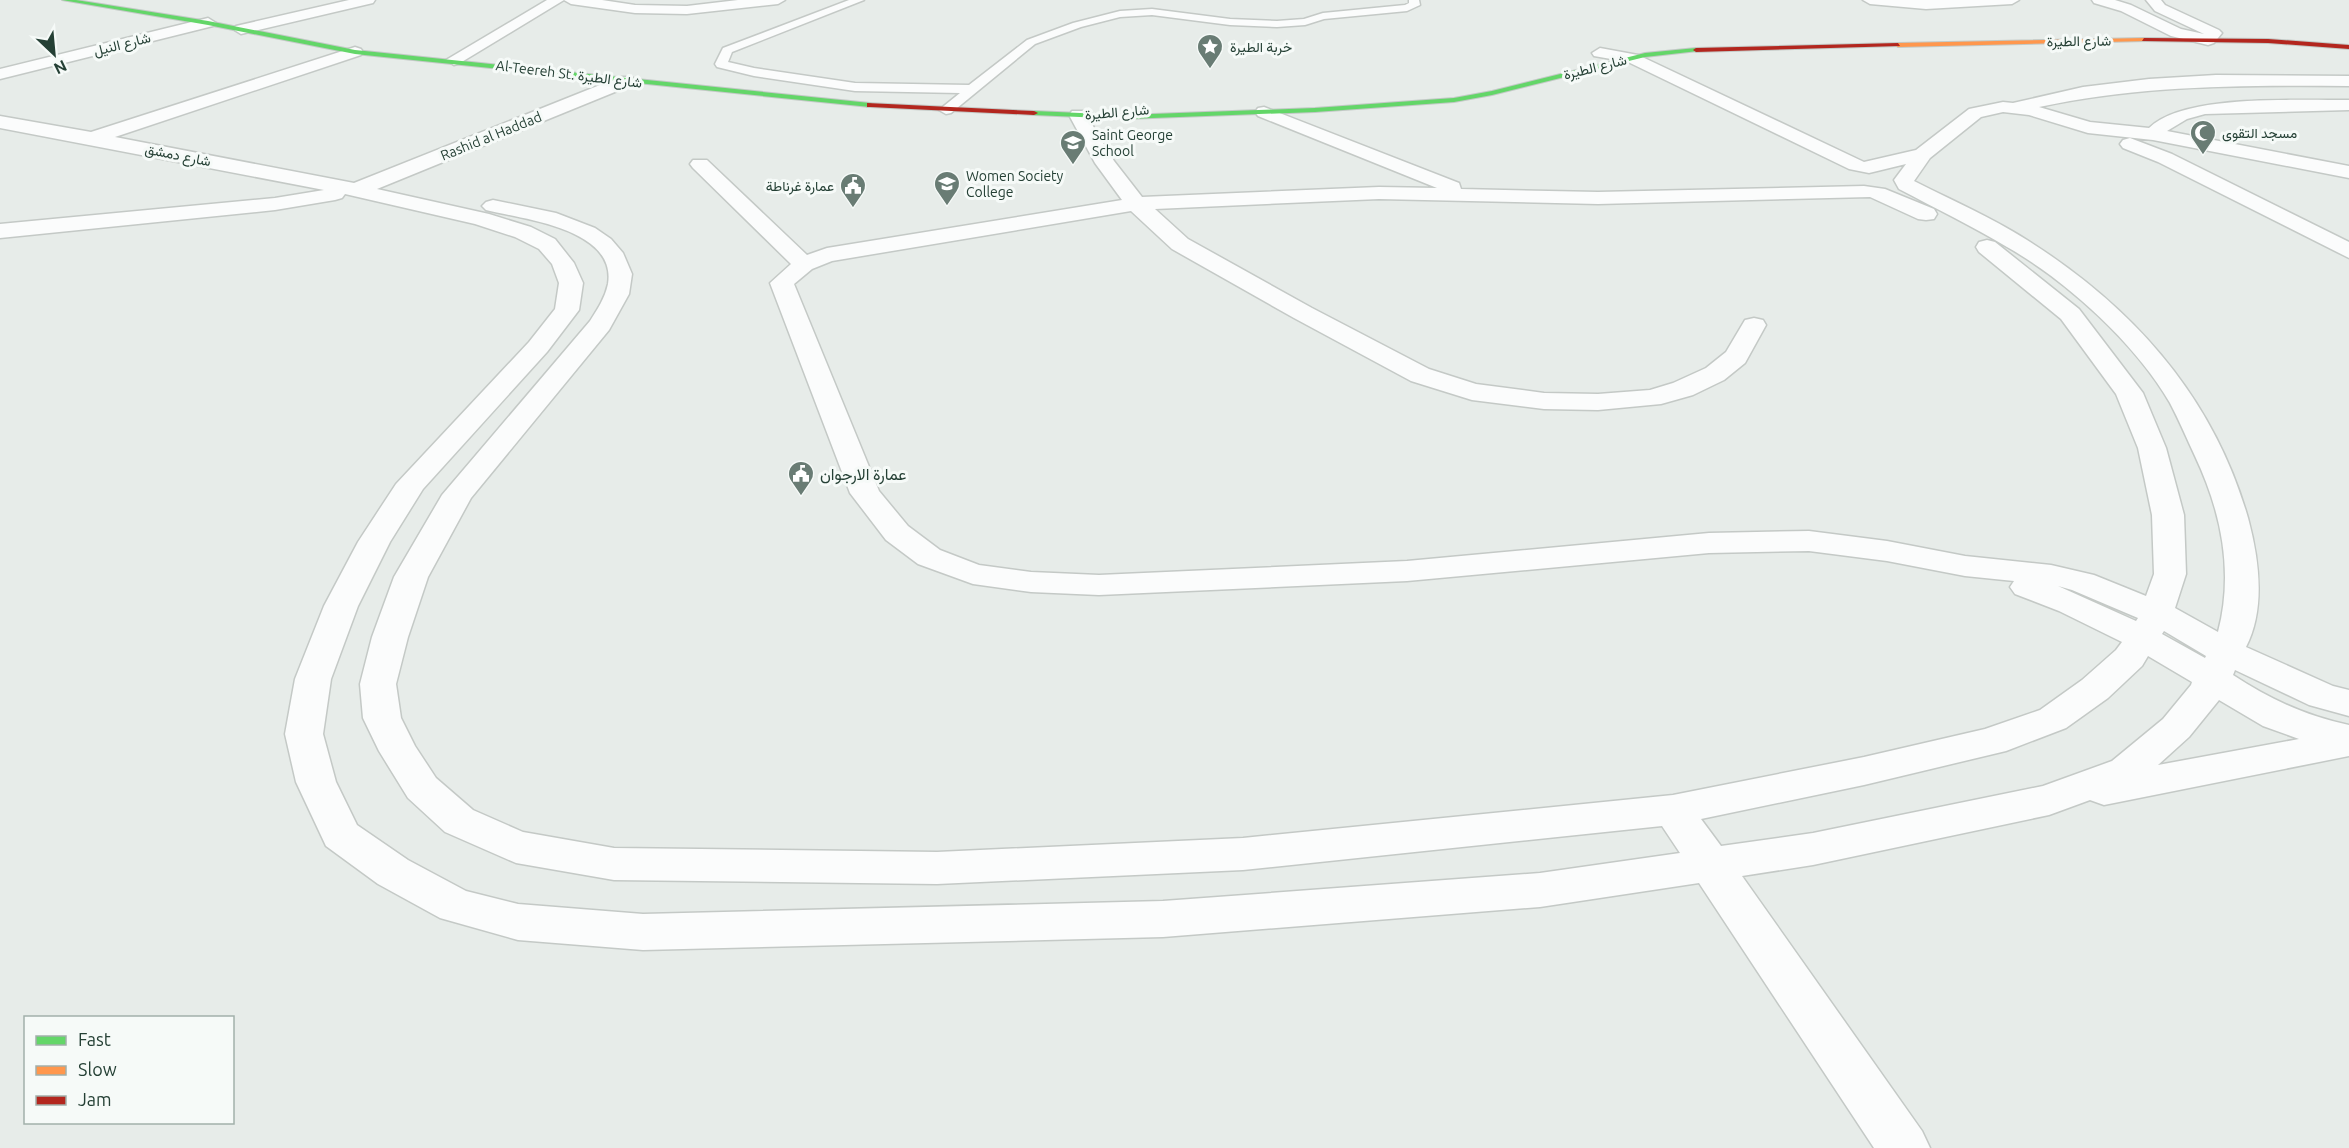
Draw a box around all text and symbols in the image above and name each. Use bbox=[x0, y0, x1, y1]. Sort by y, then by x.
north arrow bbox=[24, 24, 84, 84]
street label: شارع النيل bbox=[92, 29, 153, 62]
place icon: خربة الطيرة bbox=[1195, 32, 1225, 70]
street label: شارع الطيرة bbox=[2047, 32, 2111, 53]
place label: خربة الطيرة bbox=[1230, 39, 1292, 56]
street label: شارع الطيرة bbox=[1562, 51, 1629, 85]
text: N bbox=[51, 57, 70, 78]
street label: Al-Teereh St. شارع الطيرة bbox=[495, 57, 643, 94]
street label: شارع الطيرة bbox=[1084, 101, 1150, 126]
street label: Rashid al Haddad bbox=[438, 108, 544, 164]
mosque icon: مسجد التقوى bbox=[2188, 118, 2218, 156]
place label: مسجد التقوى bbox=[2222, 125, 2297, 142]
place label: Saint George School bbox=[1092, 127, 1173, 159]
school or university icon: Saint George School bbox=[1058, 128, 1088, 166]
street label: شارع دمشق bbox=[143, 141, 212, 172]
place label: Women Society College bbox=[966, 168, 1064, 200]
school or university icon: Women Society College bbox=[932, 169, 962, 207]
public building icon: عمارة غرناطة bbox=[838, 171, 868, 209]
place label: عمارة غرناطة bbox=[766, 178, 834, 195]
public building icon: عمارة الارجوان bbox=[786, 459, 816, 497]
place label: عمارة الارجوان bbox=[820, 465, 906, 485]
legend bbox=[24, 1016, 234, 1124]
text: Fast bbox=[78, 1029, 111, 1049]
text: Slow bbox=[78, 1059, 117, 1079]
text: Jam bbox=[78, 1089, 112, 1109]

